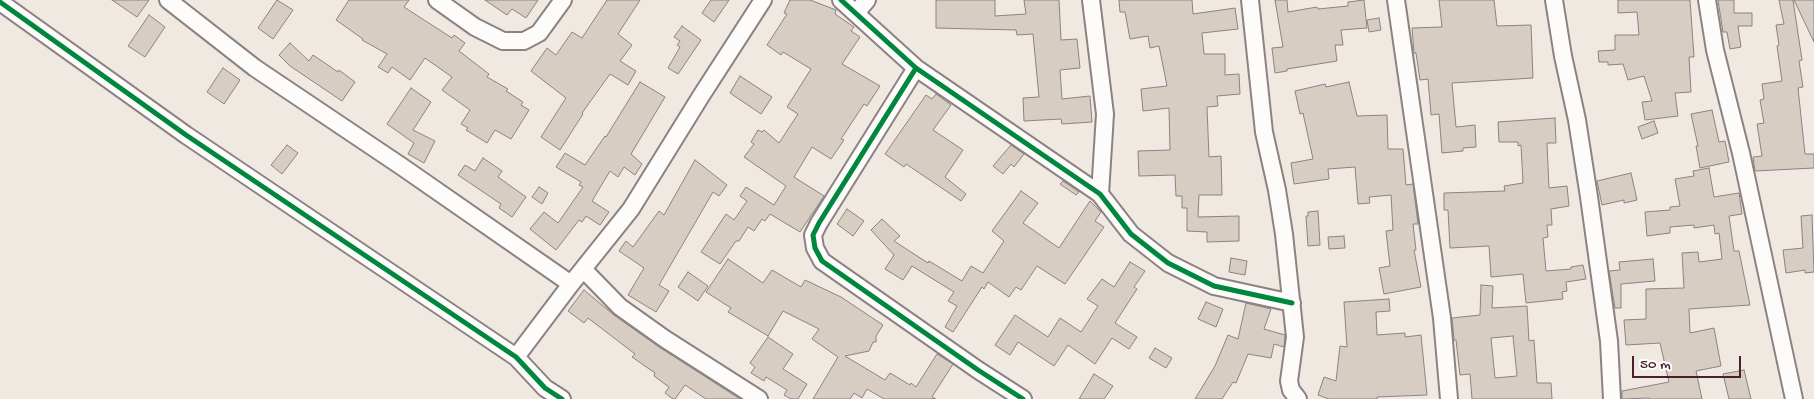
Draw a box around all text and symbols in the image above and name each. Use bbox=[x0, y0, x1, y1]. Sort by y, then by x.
scale bar bbox=[1634, 346, 1743, 378]
text: 50 m bbox=[1640, 356, 1671, 374]

